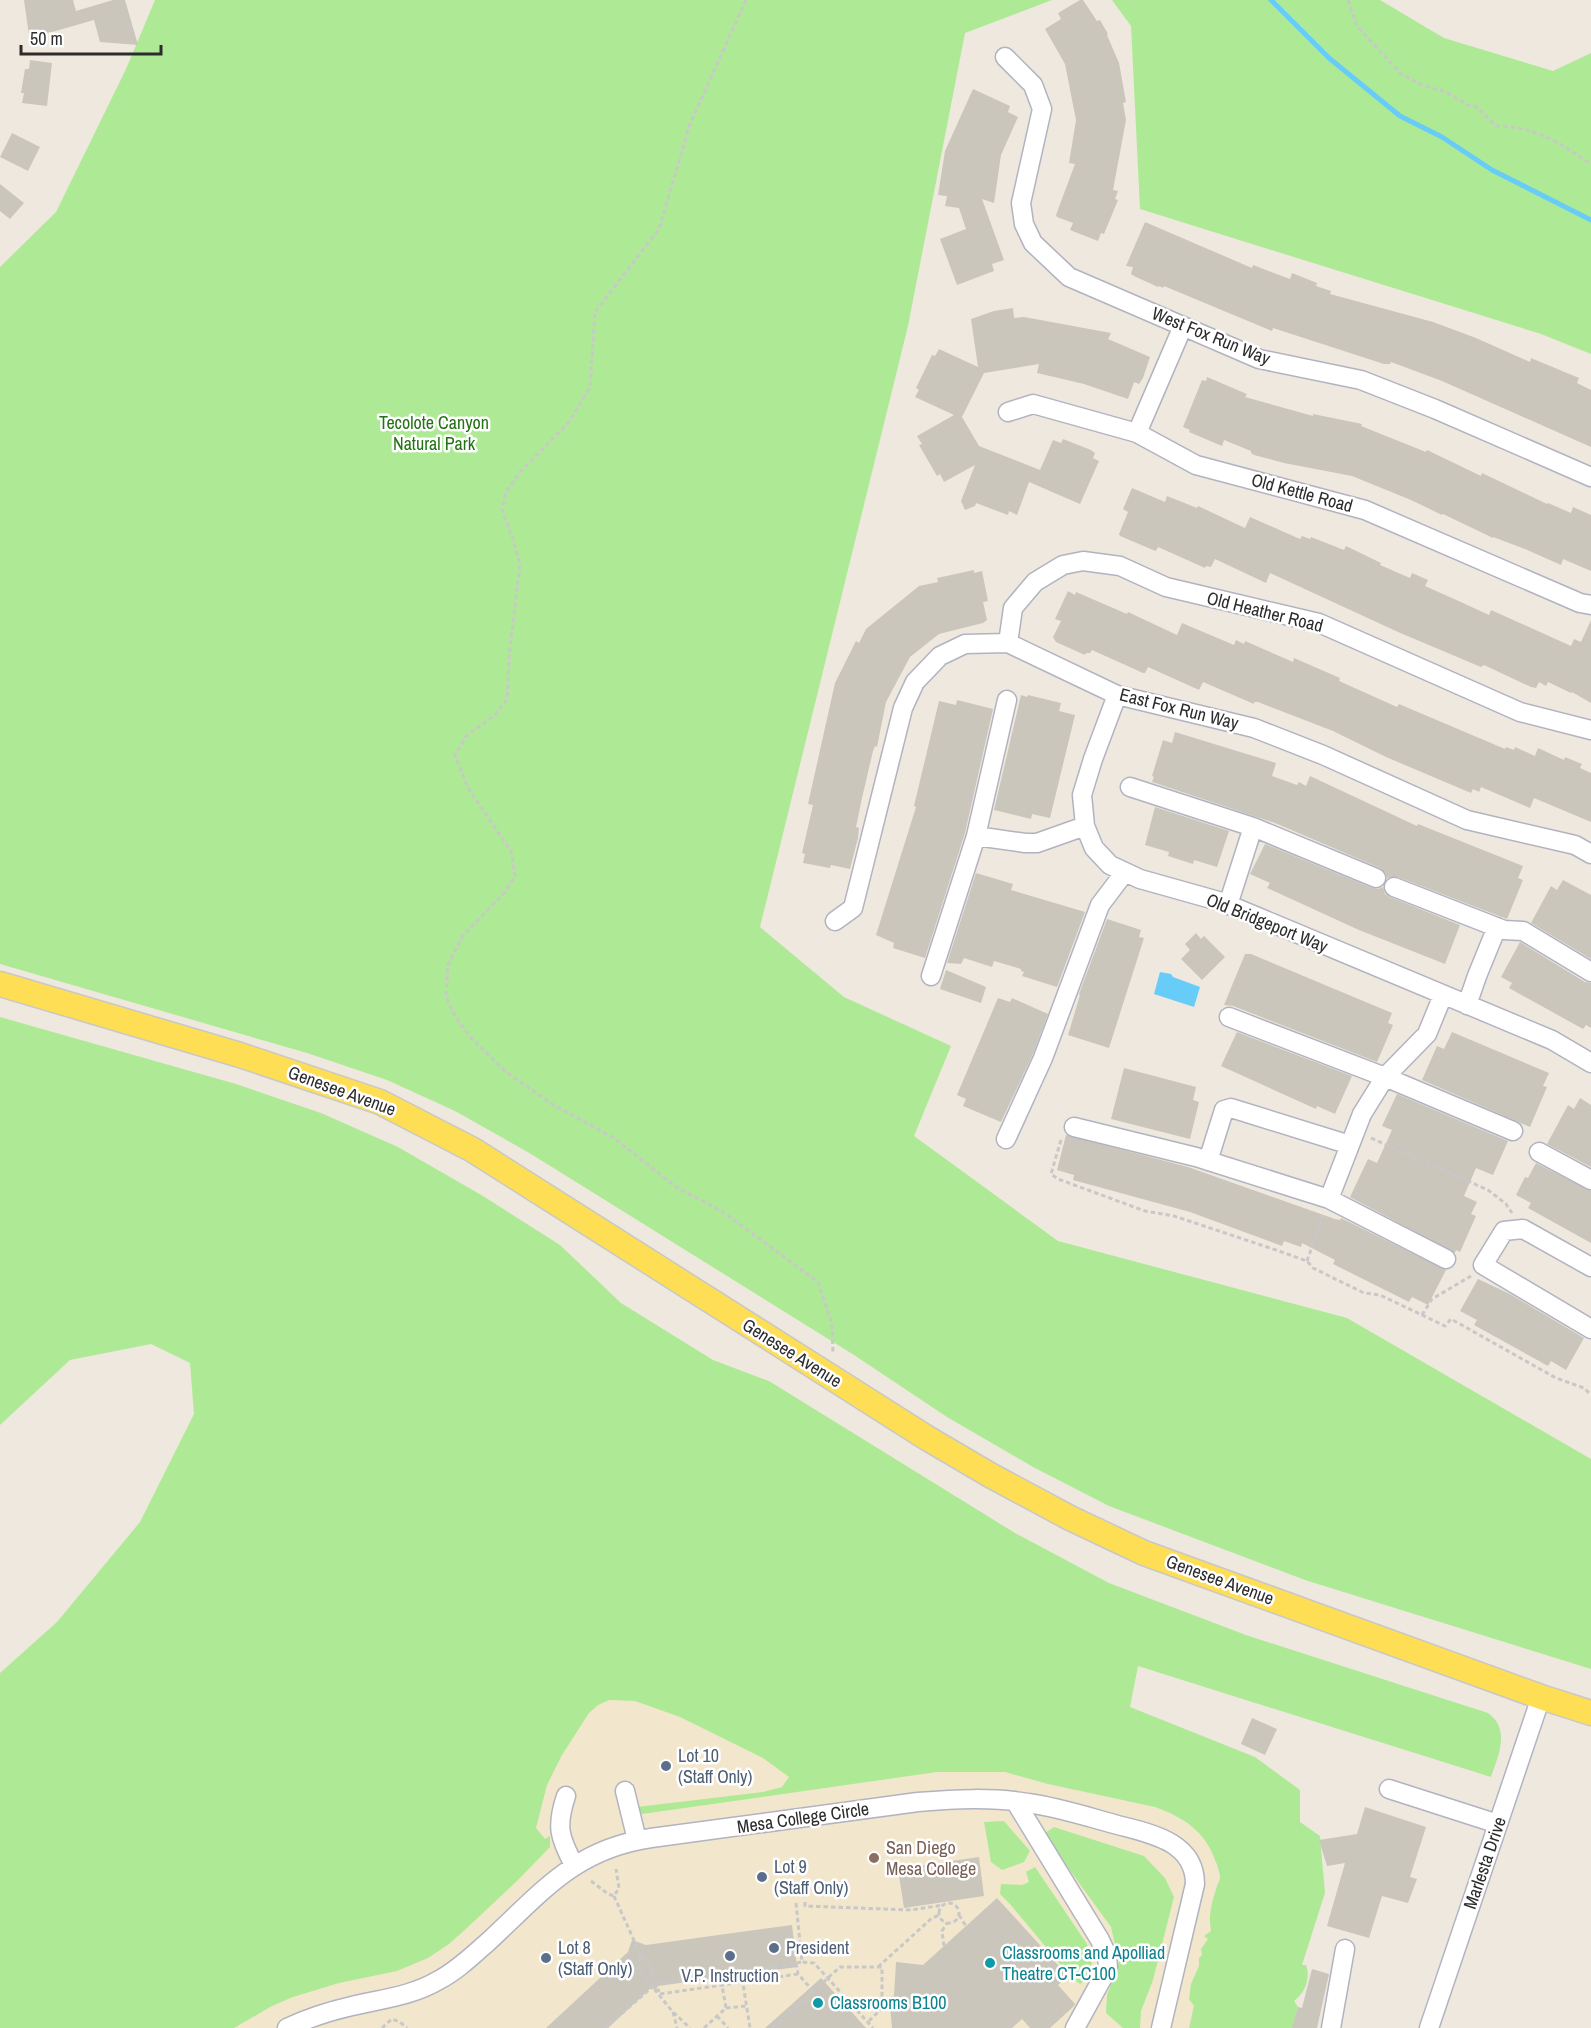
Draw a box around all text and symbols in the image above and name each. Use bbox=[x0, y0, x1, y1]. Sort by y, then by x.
scale bar bbox=[21, 18, 160, 56]
text: 50 m bbox=[30, 26, 63, 51]
street label: West Fox Run Way bbox=[1148, 300, 1275, 371]
park label: Tecolote Canyon Natural Park bbox=[379, 410, 489, 456]
street label: Old Kettle Road bbox=[1249, 467, 1356, 518]
street label: Old Heather Road bbox=[1204, 585, 1326, 638]
street label: East Fox Run Way bbox=[1117, 682, 1242, 736]
street label: Old Bridgeport Way bbox=[1203, 887, 1332, 959]
street label: Genesee Avenue bbox=[285, 1059, 400, 1122]
street label: Genesee Avenue bbox=[738, 1312, 847, 1393]
street label: Genesee Avenue bbox=[1163, 1548, 1278, 1611]
place label: Lot 10 (Staff Only) bbox=[678, 1743, 752, 1789]
marker: Lot 10 (Staff Only) bbox=[659, 1759, 673, 1773]
street label: Mesa College Circle bbox=[735, 1796, 870, 1839]
street label: Marlesta Drive bbox=[1457, 1813, 1512, 1912]
place label: San Diego Mesa College bbox=[886, 1835, 976, 1881]
marker: San Diego Mesa College bbox=[867, 1851, 881, 1865]
place label: Lot 9 (Staff Only) bbox=[774, 1854, 848, 1900]
marker: Lot 9 (Staff Only) bbox=[755, 1870, 769, 1884]
place label: Lot 8 (Staff Only) bbox=[558, 1935, 632, 1981]
place label: President bbox=[786, 1935, 849, 1960]
place label: Classrooms and Apolliad Theatre CT-C100 bbox=[1002, 1940, 1165, 1986]
marker: President bbox=[767, 1941, 781, 1955]
marker: V.P. Instruction bbox=[723, 1949, 737, 1963]
marker: Lot 8 (Staff Only) bbox=[539, 1951, 553, 1965]
marker: Classrooms and Apolliad Theatre CT-C100 bbox=[983, 1956, 997, 1970]
place label: V.P. Instruction bbox=[681, 1963, 779, 1988]
place label: Classrooms B100 bbox=[830, 1990, 946, 2015]
marker: Classrooms B100 bbox=[811, 1996, 825, 2010]

